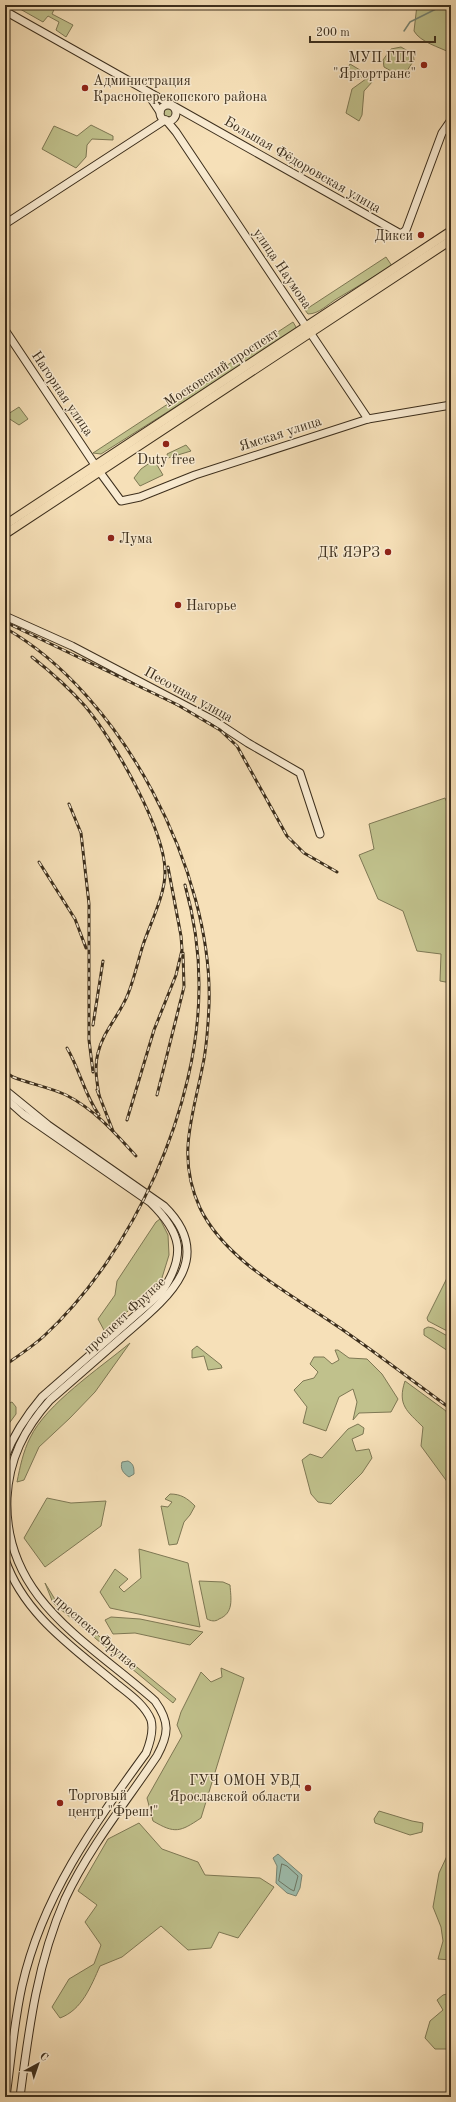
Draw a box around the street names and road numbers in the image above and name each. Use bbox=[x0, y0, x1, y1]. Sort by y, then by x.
street label: Большая Фёдоровская улица bbox=[222, 114, 383, 216]
street label: улица Наумова bbox=[250, 226, 314, 311]
street label: Московский проспект bbox=[162, 325, 282, 410]
street label: Нагорная улица bbox=[29, 349, 96, 439]
street label: Ямская улица bbox=[237, 414, 323, 454]
street label: Песочная улица bbox=[142, 665, 235, 725]
street label: проспект Фрунзе bbox=[81, 1274, 168, 1357]
street label: проспект Фрунзе bbox=[51, 1593, 140, 1673]

